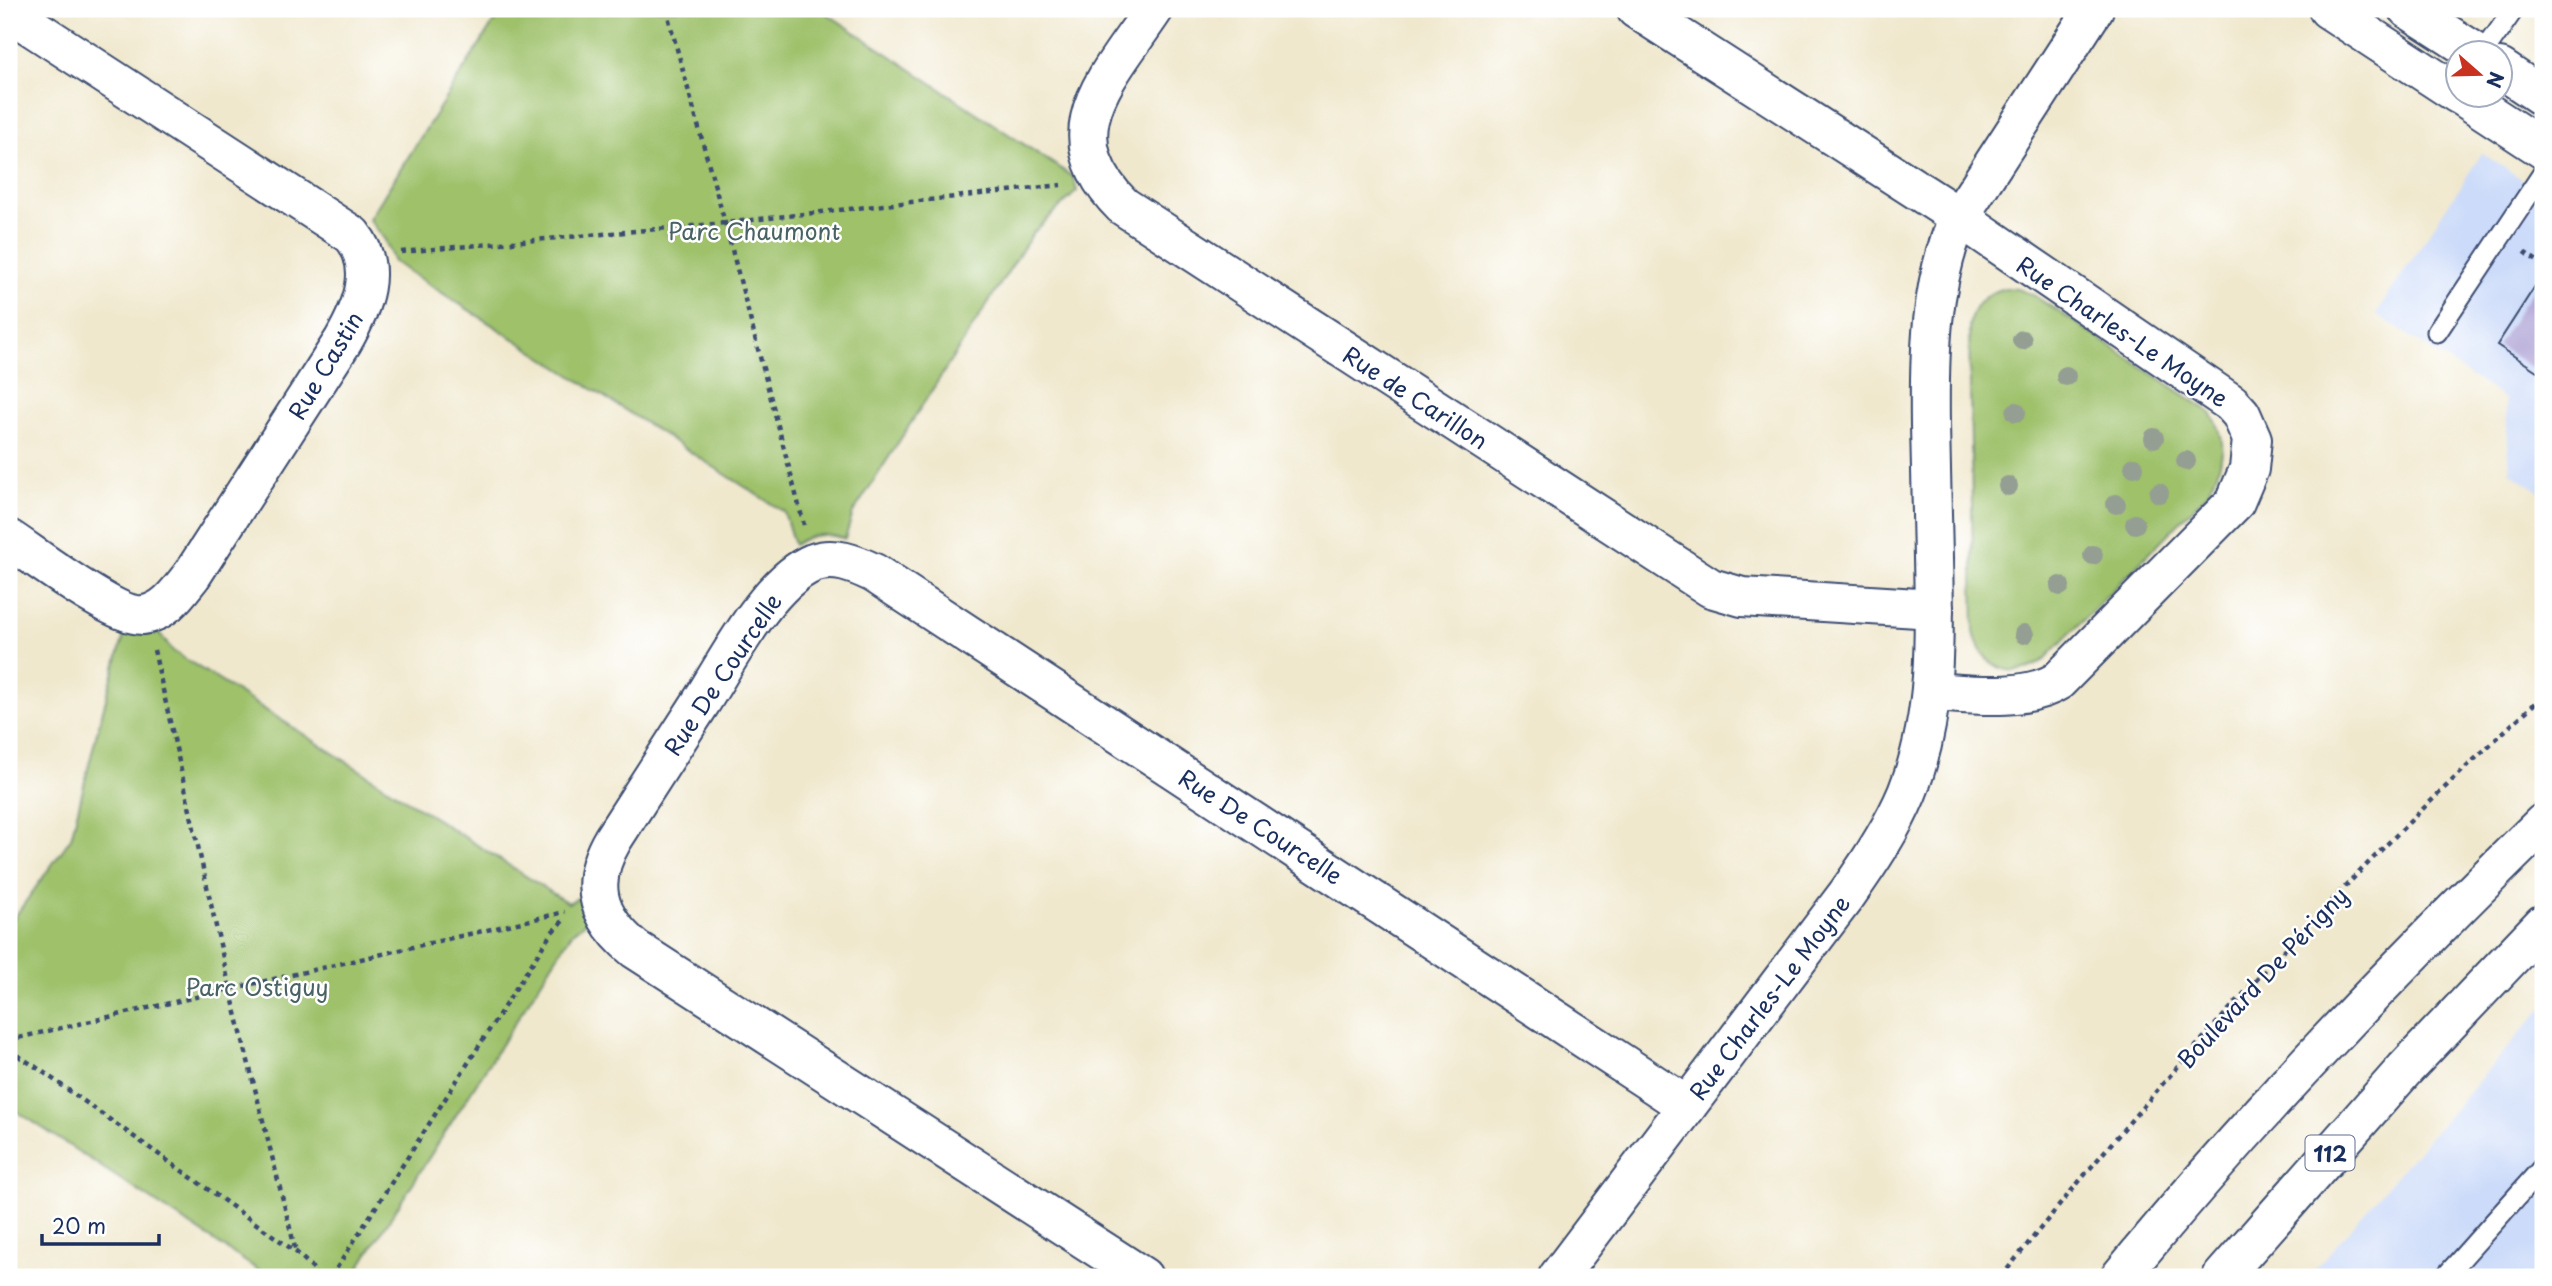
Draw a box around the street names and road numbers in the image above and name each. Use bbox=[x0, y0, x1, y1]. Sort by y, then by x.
street label: Rue Charles-Le Moyne bbox=[2010, 247, 2236, 415]
street label: Rue Castin bbox=[279, 304, 371, 426]
street label: Rue de Carillon bbox=[1337, 337, 1495, 457]
street label: Rue De Courcelle bbox=[655, 586, 789, 762]
street label: Rue De Courcelle bbox=[1172, 760, 1350, 892]
street label: Boulevard De Périgny bbox=[2168, 878, 2356, 1076]
street label: Rue Charles-Le Moyne bbox=[1680, 887, 1858, 1107]
road number: 112 bbox=[2306, 1136, 2354, 1170]

